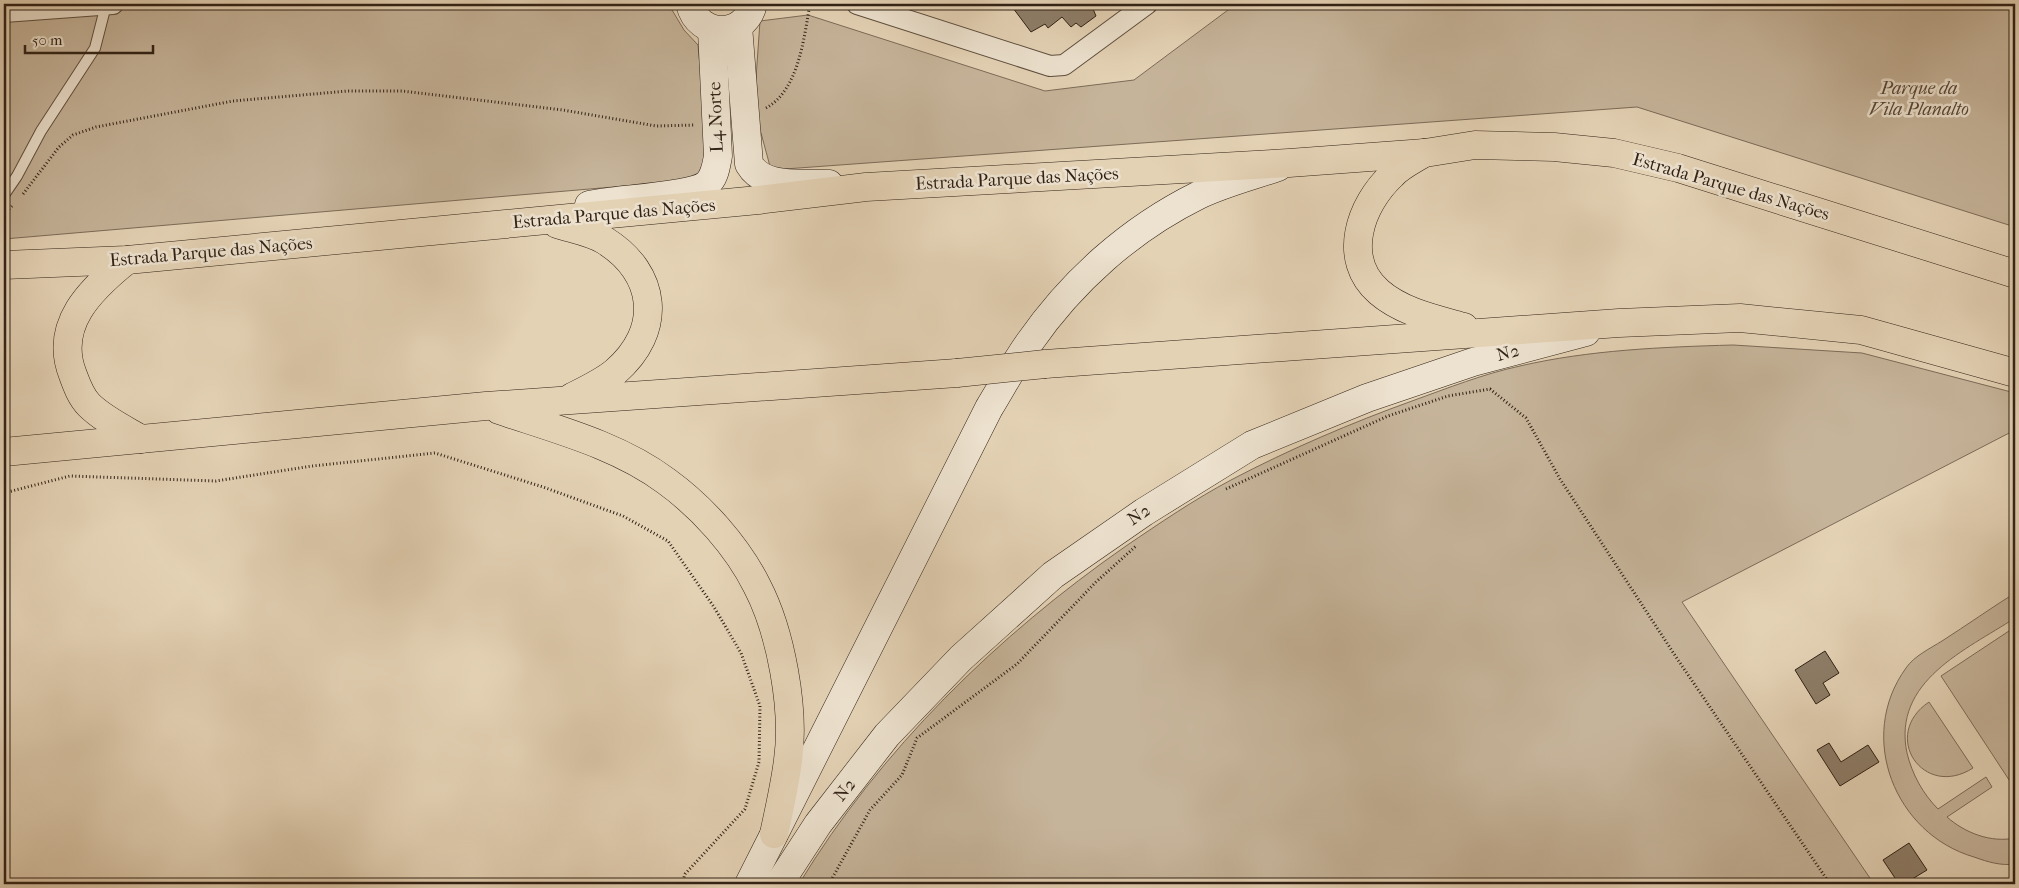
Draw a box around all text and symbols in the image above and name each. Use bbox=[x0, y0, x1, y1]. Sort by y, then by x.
scale bar bbox=[25, 22, 152, 54]
text: 50 m bbox=[32, 31, 63, 49]
park label: Parque da Vila Planalto bbox=[1869, 78, 1969, 120]
street label: L4 Norte bbox=[704, 81, 728, 153]
street label: Estrada Parque das Nações bbox=[1630, 149, 1832, 225]
street label: Estrada Parque das Nações bbox=[915, 163, 1120, 195]
street label: Estrada Parque das Nações bbox=[512, 195, 717, 233]
street label: Estrada Parque das Nações bbox=[109, 233, 314, 271]
street label: N2 bbox=[1494, 340, 1522, 366]
street label: N2 bbox=[1124, 500, 1154, 530]
street label: N2 bbox=[830, 775, 860, 805]

